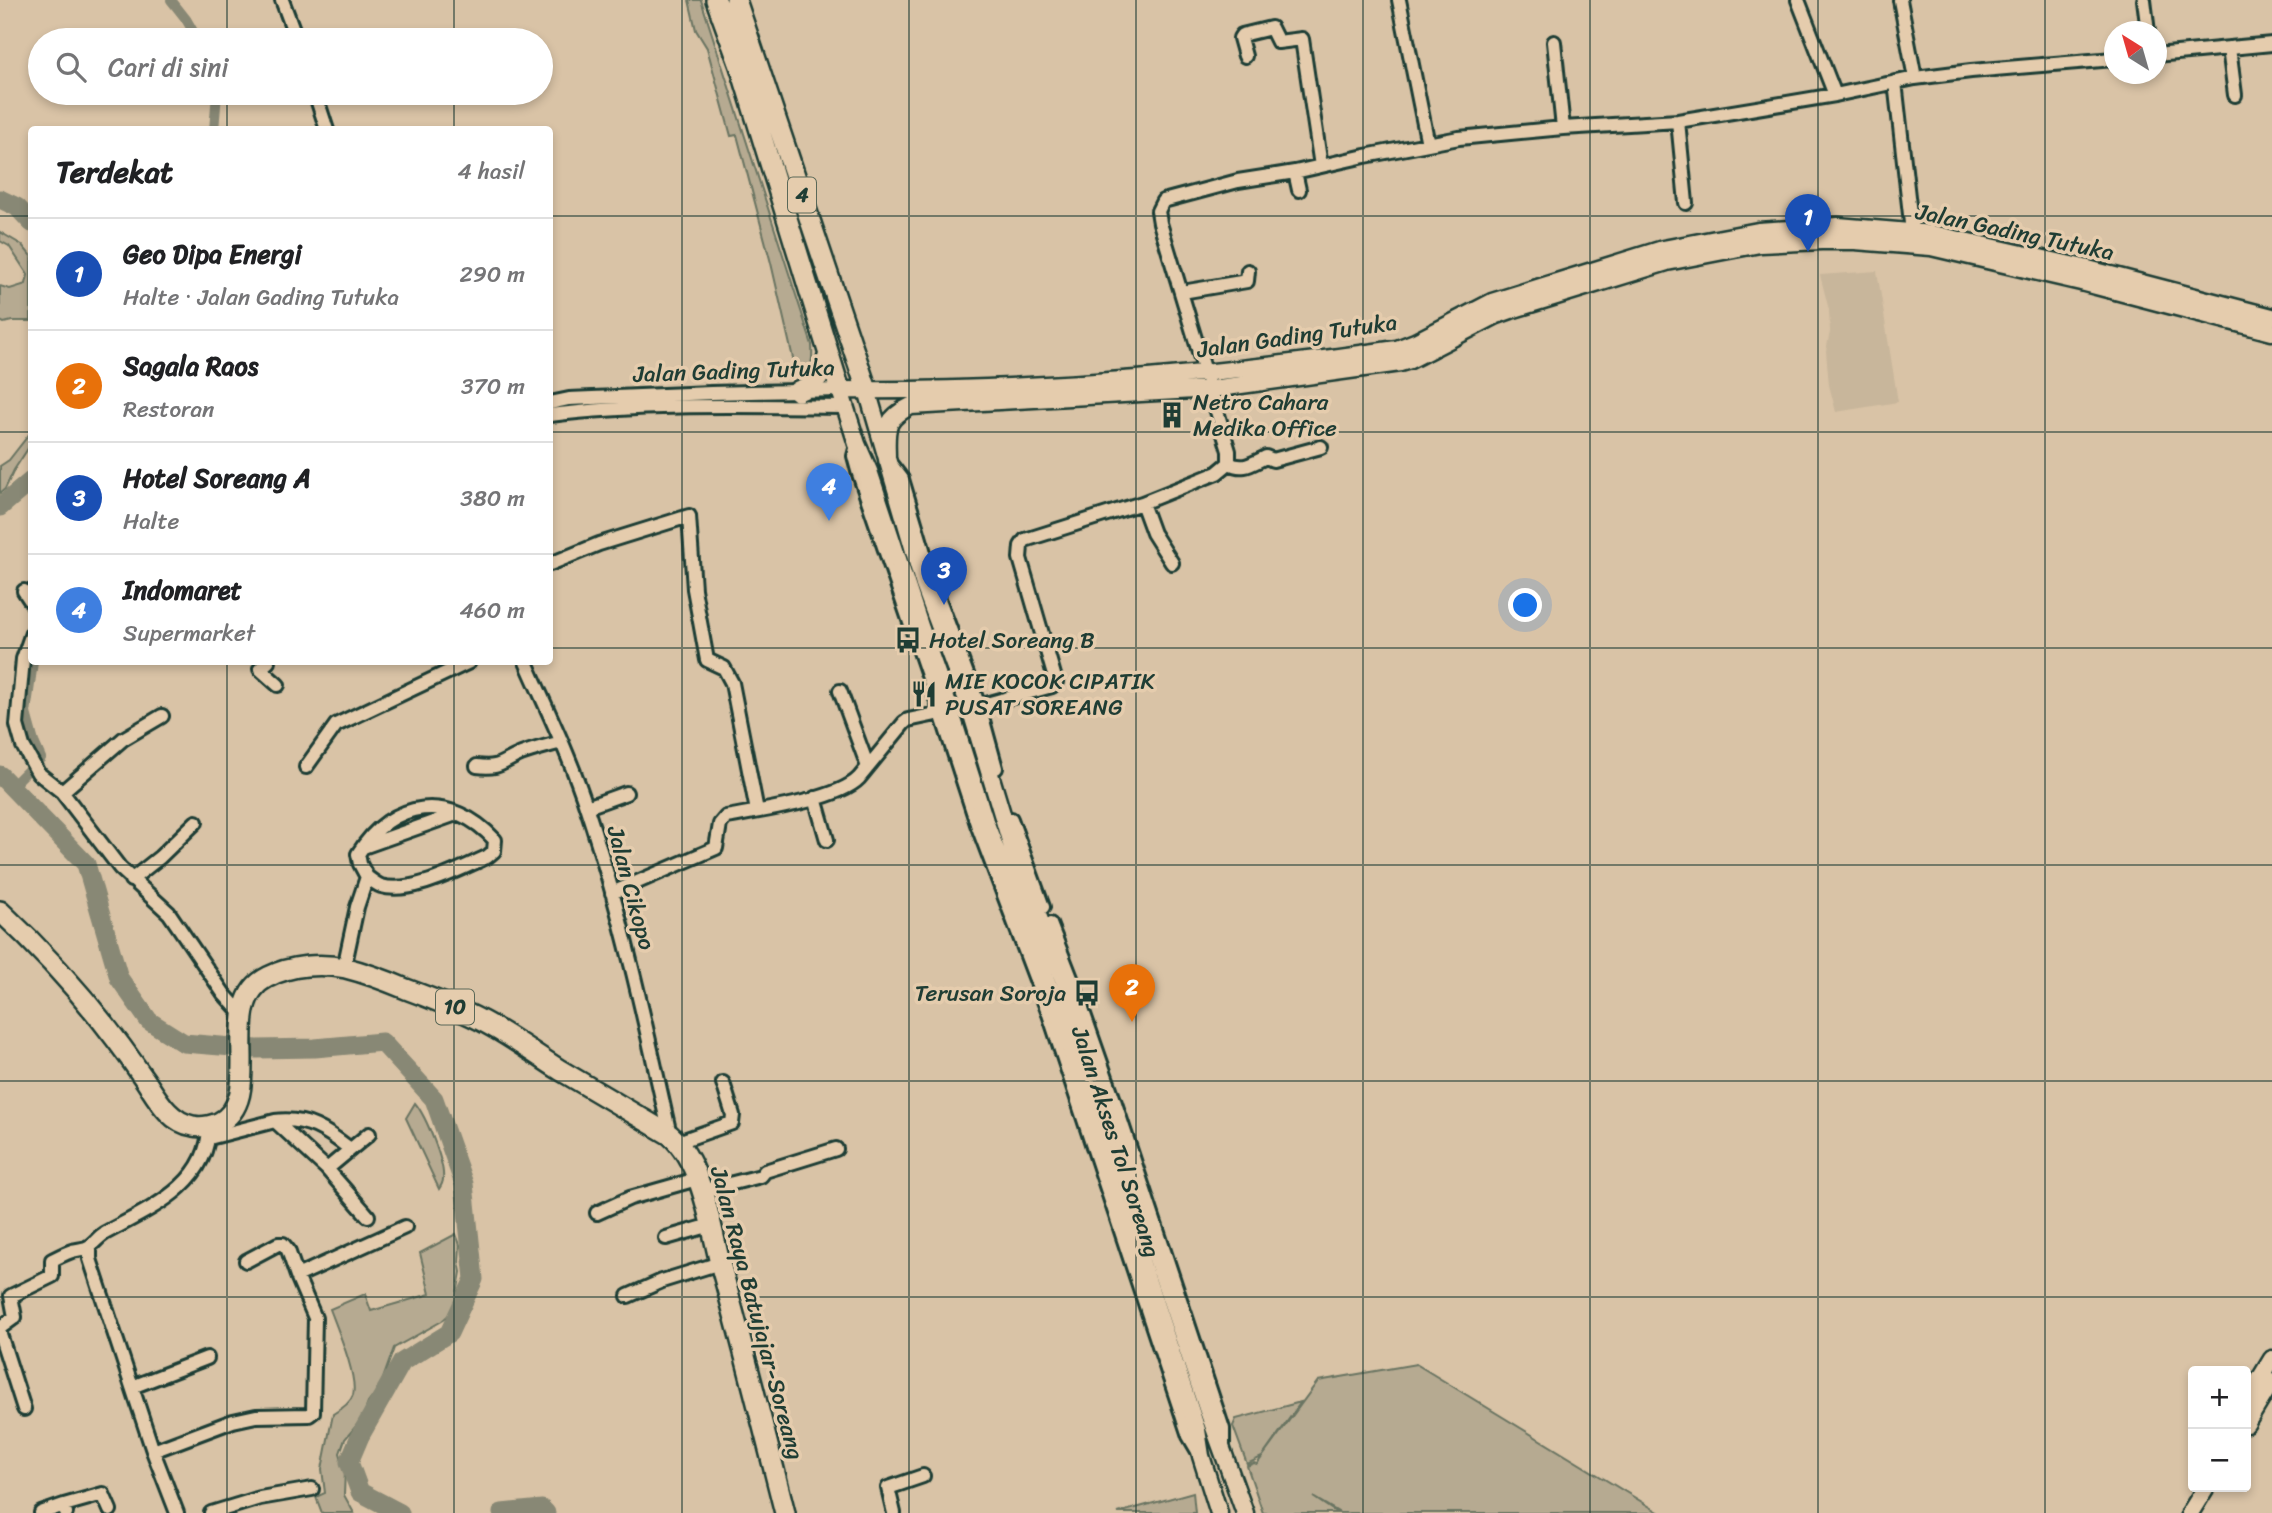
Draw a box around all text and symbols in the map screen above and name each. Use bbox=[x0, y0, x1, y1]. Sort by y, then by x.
north arrow bbox=[2104, 21, 2167, 84]
search box bbox=[28, 28, 553, 105]
text: Cari di sini bbox=[108, 44, 229, 90]
icon: search bbox=[52, 48, 90, 86]
text: Terdekat bbox=[56, 145, 173, 199]
text: 4 hasil bbox=[458, 151, 525, 192]
road number: 4 bbox=[788, 178, 816, 212]
street label: Jalan Gading Tutuka bbox=[1911, 191, 2118, 273]
pin: 1 bbox=[1785, 194, 1831, 252]
text: Geo Dipa Energi bbox=[123, 231, 302, 277]
text: 1 bbox=[74, 254, 84, 295]
text: 290 m bbox=[459, 254, 525, 295]
text: Halte · Jalan Gading Tutuka bbox=[123, 277, 399, 318]
street label: Jalan Gading Tutuka bbox=[1193, 302, 1400, 370]
text: Sagala Raos bbox=[123, 343, 259, 389]
street label: Jalan Gading Tutuka bbox=[632, 347, 835, 395]
text: 2 bbox=[72, 366, 86, 407]
text: 370 m bbox=[461, 366, 525, 407]
place label: Netro Cahara Medika Office bbox=[1193, 382, 1337, 449]
text: Restoran bbox=[123, 389, 214, 430]
building icon: Netro Cahara Medika Office bbox=[1157, 400, 1187, 430]
text: Hotel Soreang A bbox=[123, 455, 311, 501]
pin: 4 bbox=[806, 463, 852, 521]
text: 3 bbox=[73, 478, 85, 519]
text: 380 m bbox=[460, 478, 525, 519]
text: Halte bbox=[123, 501, 179, 542]
pin: 3 bbox=[921, 547, 967, 605]
text: Indomaret bbox=[123, 567, 242, 613]
your location bbox=[1508, 588, 1542, 622]
text: 4 bbox=[72, 590, 86, 631]
text: 460 m bbox=[459, 590, 525, 631]
text: Supermarket bbox=[123, 613, 255, 654]
place label: Hotel Soreang B bbox=[929, 620, 1095, 661]
bus stop icon: Hotel Soreang B bbox=[893, 625, 923, 655]
place label: MIE KOCOK CIPATIK PUSAT SOREANG bbox=[945, 661, 1156, 728]
restaurant icon: MIE KOCOK CIPATIK PUSAT SOREANG bbox=[909, 679, 939, 709]
street label: Jalan Cikopo bbox=[594, 820, 667, 955]
pin: 2 bbox=[1109, 964, 1155, 1022]
place label: Terusan Soroja bbox=[915, 973, 1066, 1014]
bus stop icon: Terusan Soroja bbox=[1072, 978, 1102, 1008]
road number: 10 bbox=[436, 990, 474, 1024]
street label: Jalan Akses Tol Soreang bbox=[1059, 1020, 1173, 1263]
street label: Jalan Raya Batujajar-Soreang bbox=[698, 1161, 816, 1465]
map controls bbox=[2188, 1366, 2251, 1492]
button: + bbox=[2188, 1366, 2251, 1429]
button: − bbox=[2188, 1429, 2251, 1492]

